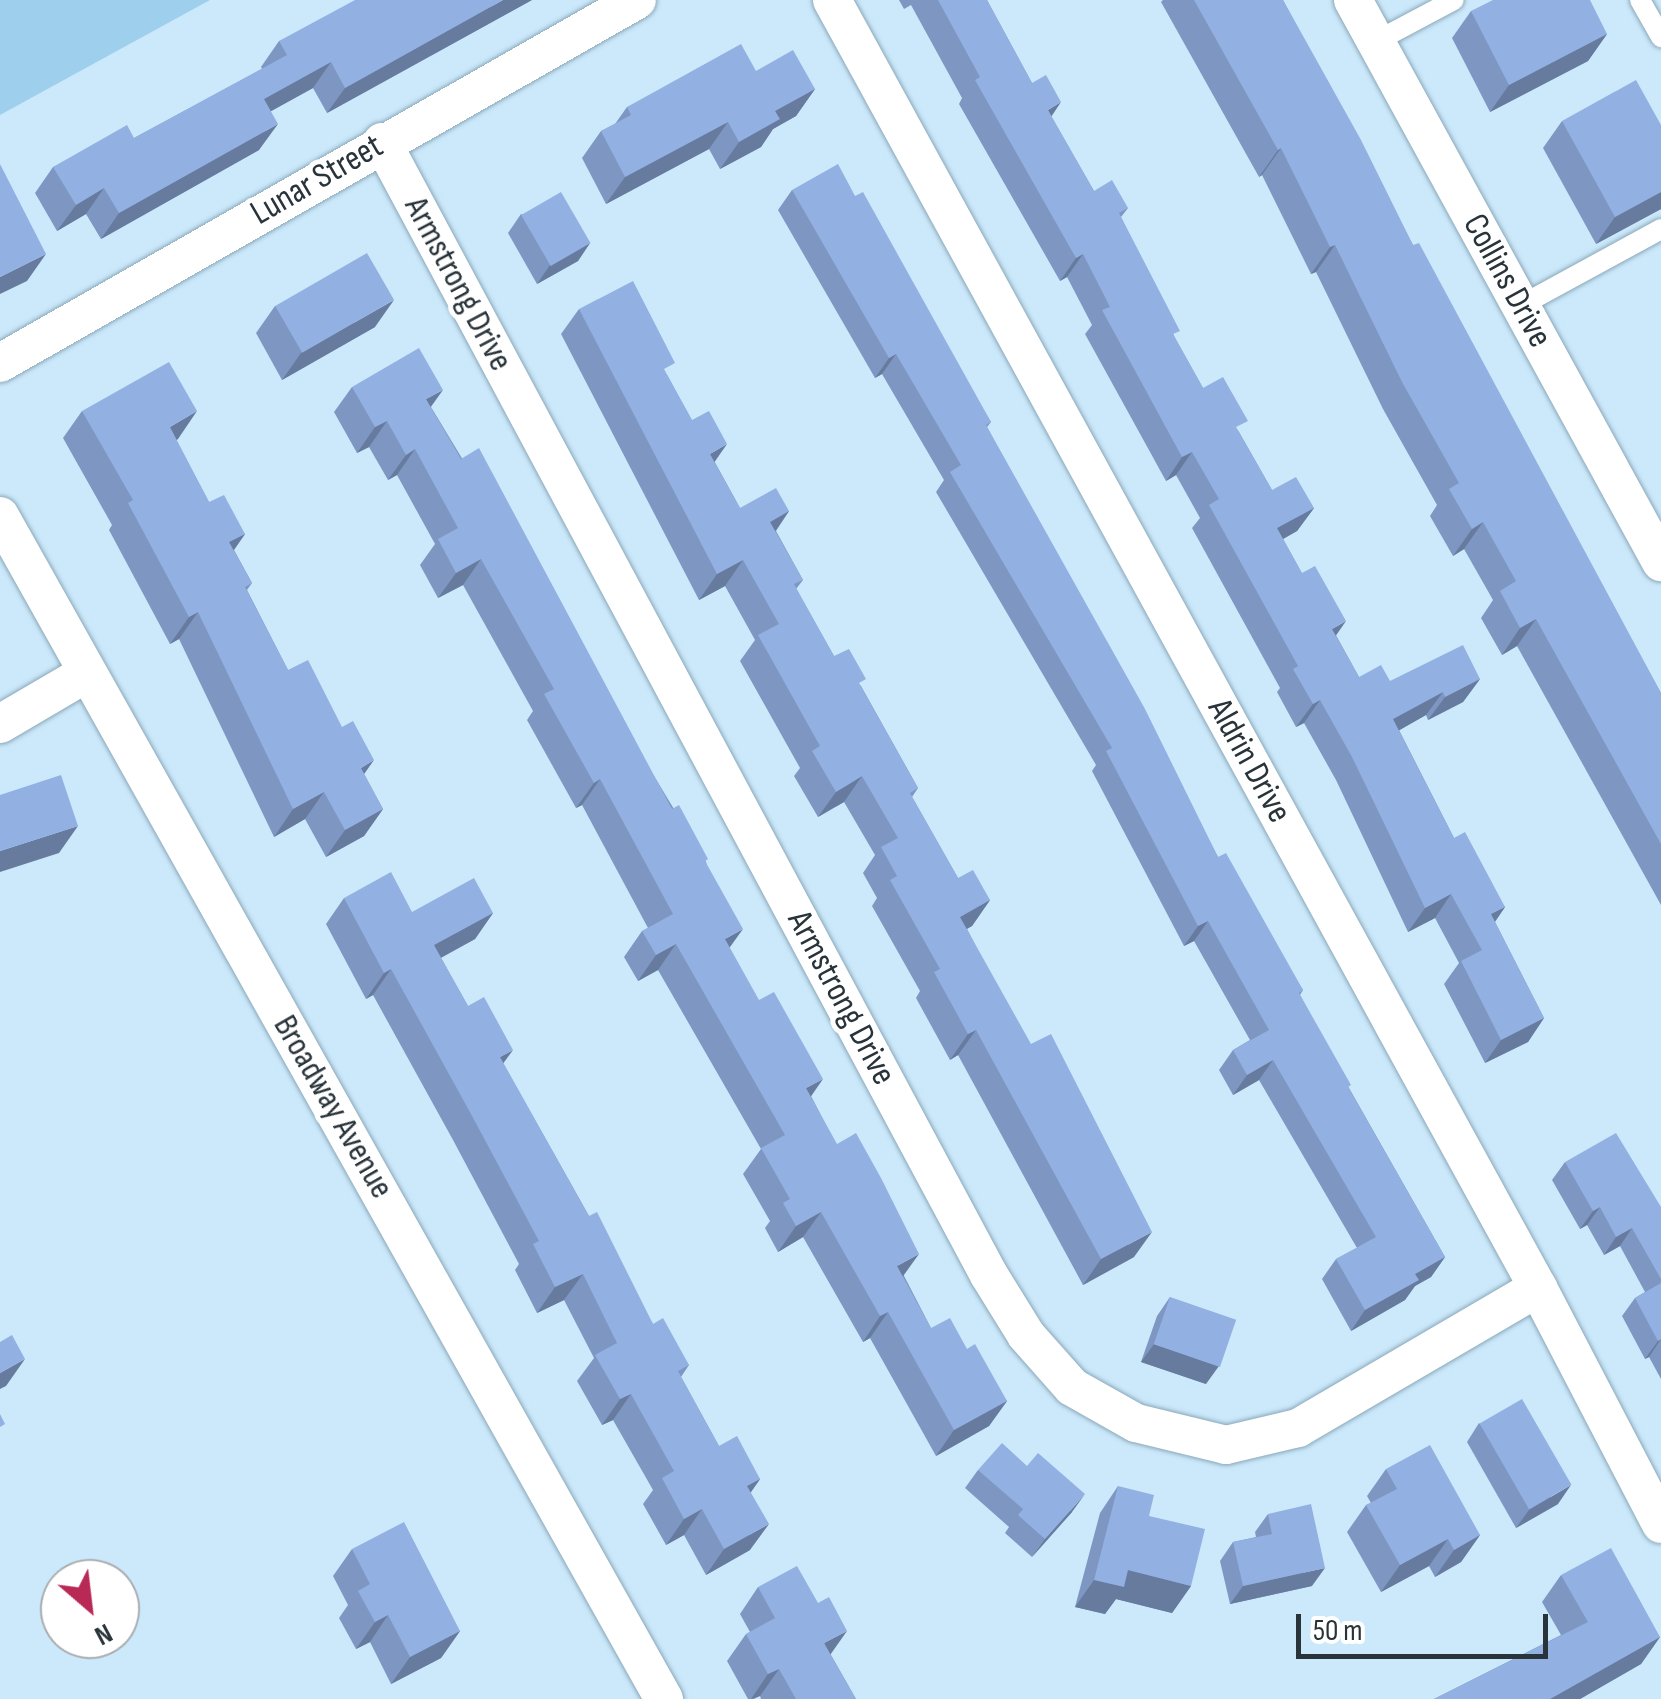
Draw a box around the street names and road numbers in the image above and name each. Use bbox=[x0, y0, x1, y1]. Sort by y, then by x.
street label: Lunar Street bbox=[243, 125, 391, 235]
street label: Armstrong Drive bbox=[395, 190, 521, 378]
street label: Collins Drive bbox=[1453, 207, 1561, 355]
street label: Aldrin Drive bbox=[1198, 692, 1300, 830]
street label: Armstrong Drive bbox=[778, 904, 904, 1092]
street label: Broadway Avenue bbox=[264, 1008, 402, 1206]

